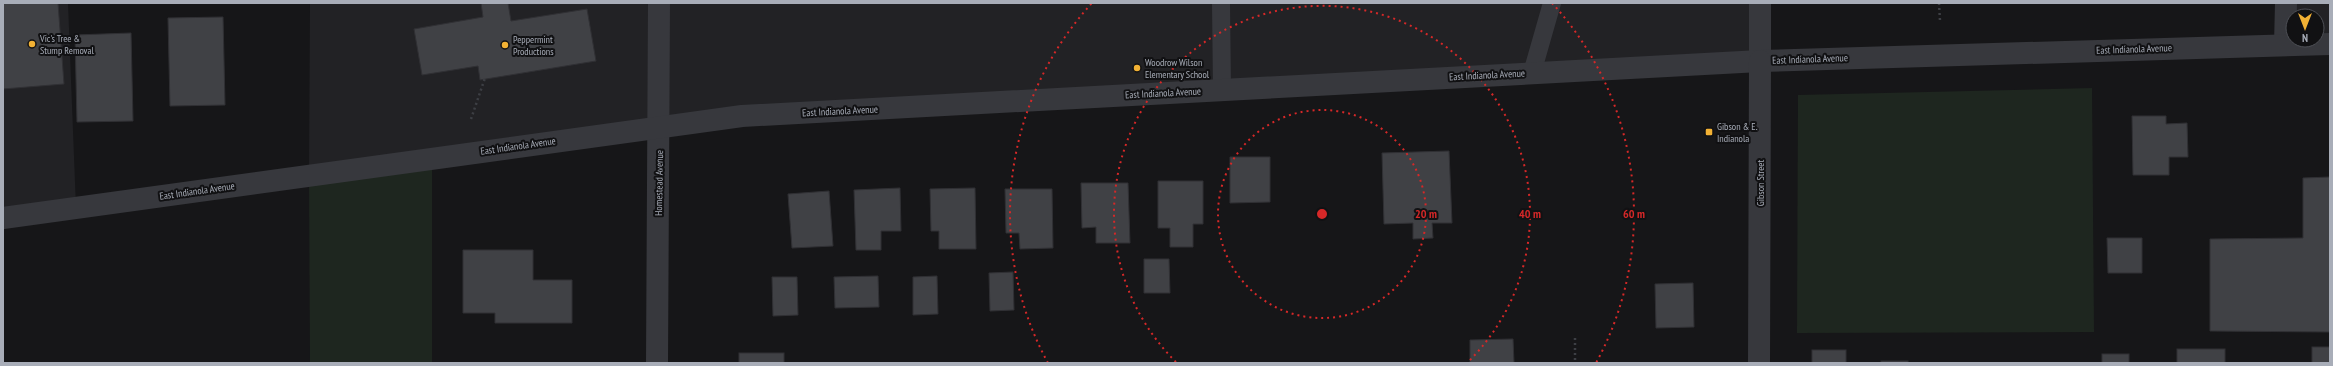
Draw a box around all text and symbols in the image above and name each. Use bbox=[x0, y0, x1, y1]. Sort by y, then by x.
north arrow bbox=[2285, 8, 2325, 48]
text: N bbox=[2302, 31, 2308, 45]
place label: Vic's Tree & Stump Removal bbox=[39, 32, 94, 57]
place label: Peppermint Productions bbox=[513, 33, 554, 58]
marker: Vic's Tree & Stump Removal bbox=[27, 39, 37, 49]
marker: Peppermint Productions bbox=[500, 40, 510, 50]
street label: East Indianola Avenue bbox=[2096, 41, 2172, 57]
street label: East Indianola Avenue bbox=[1772, 51, 1848, 67]
place label: Woodrow Wilson Elementary School bbox=[1145, 56, 1210, 81]
marker: Woodrow Wilson Elementary School bbox=[1132, 63, 1142, 73]
street label: East Indianola Avenue bbox=[1449, 67, 1525, 83]
street label: East Indianola Avenue bbox=[1125, 85, 1201, 101]
street label: East Indianola Avenue bbox=[802, 103, 878, 119]
place label: Gibson & E. Indianola bbox=[1717, 120, 1758, 145]
marker: Gibson & E. Indianola bbox=[1704, 127, 1714, 137]
street label: East Indianola Avenue bbox=[479, 134, 557, 158]
street label: Homestead Avenue bbox=[652, 150, 666, 216]
street label: Gibson Street bbox=[1754, 160, 1767, 206]
street label: East Indianola Avenue bbox=[158, 179, 236, 203]
text: 20 m bbox=[1415, 206, 1437, 221]
text: 40 m bbox=[1519, 206, 1541, 221]
text: 60 m bbox=[1623, 206, 1645, 221]
centre of rings bbox=[1315, 207, 1329, 221]

